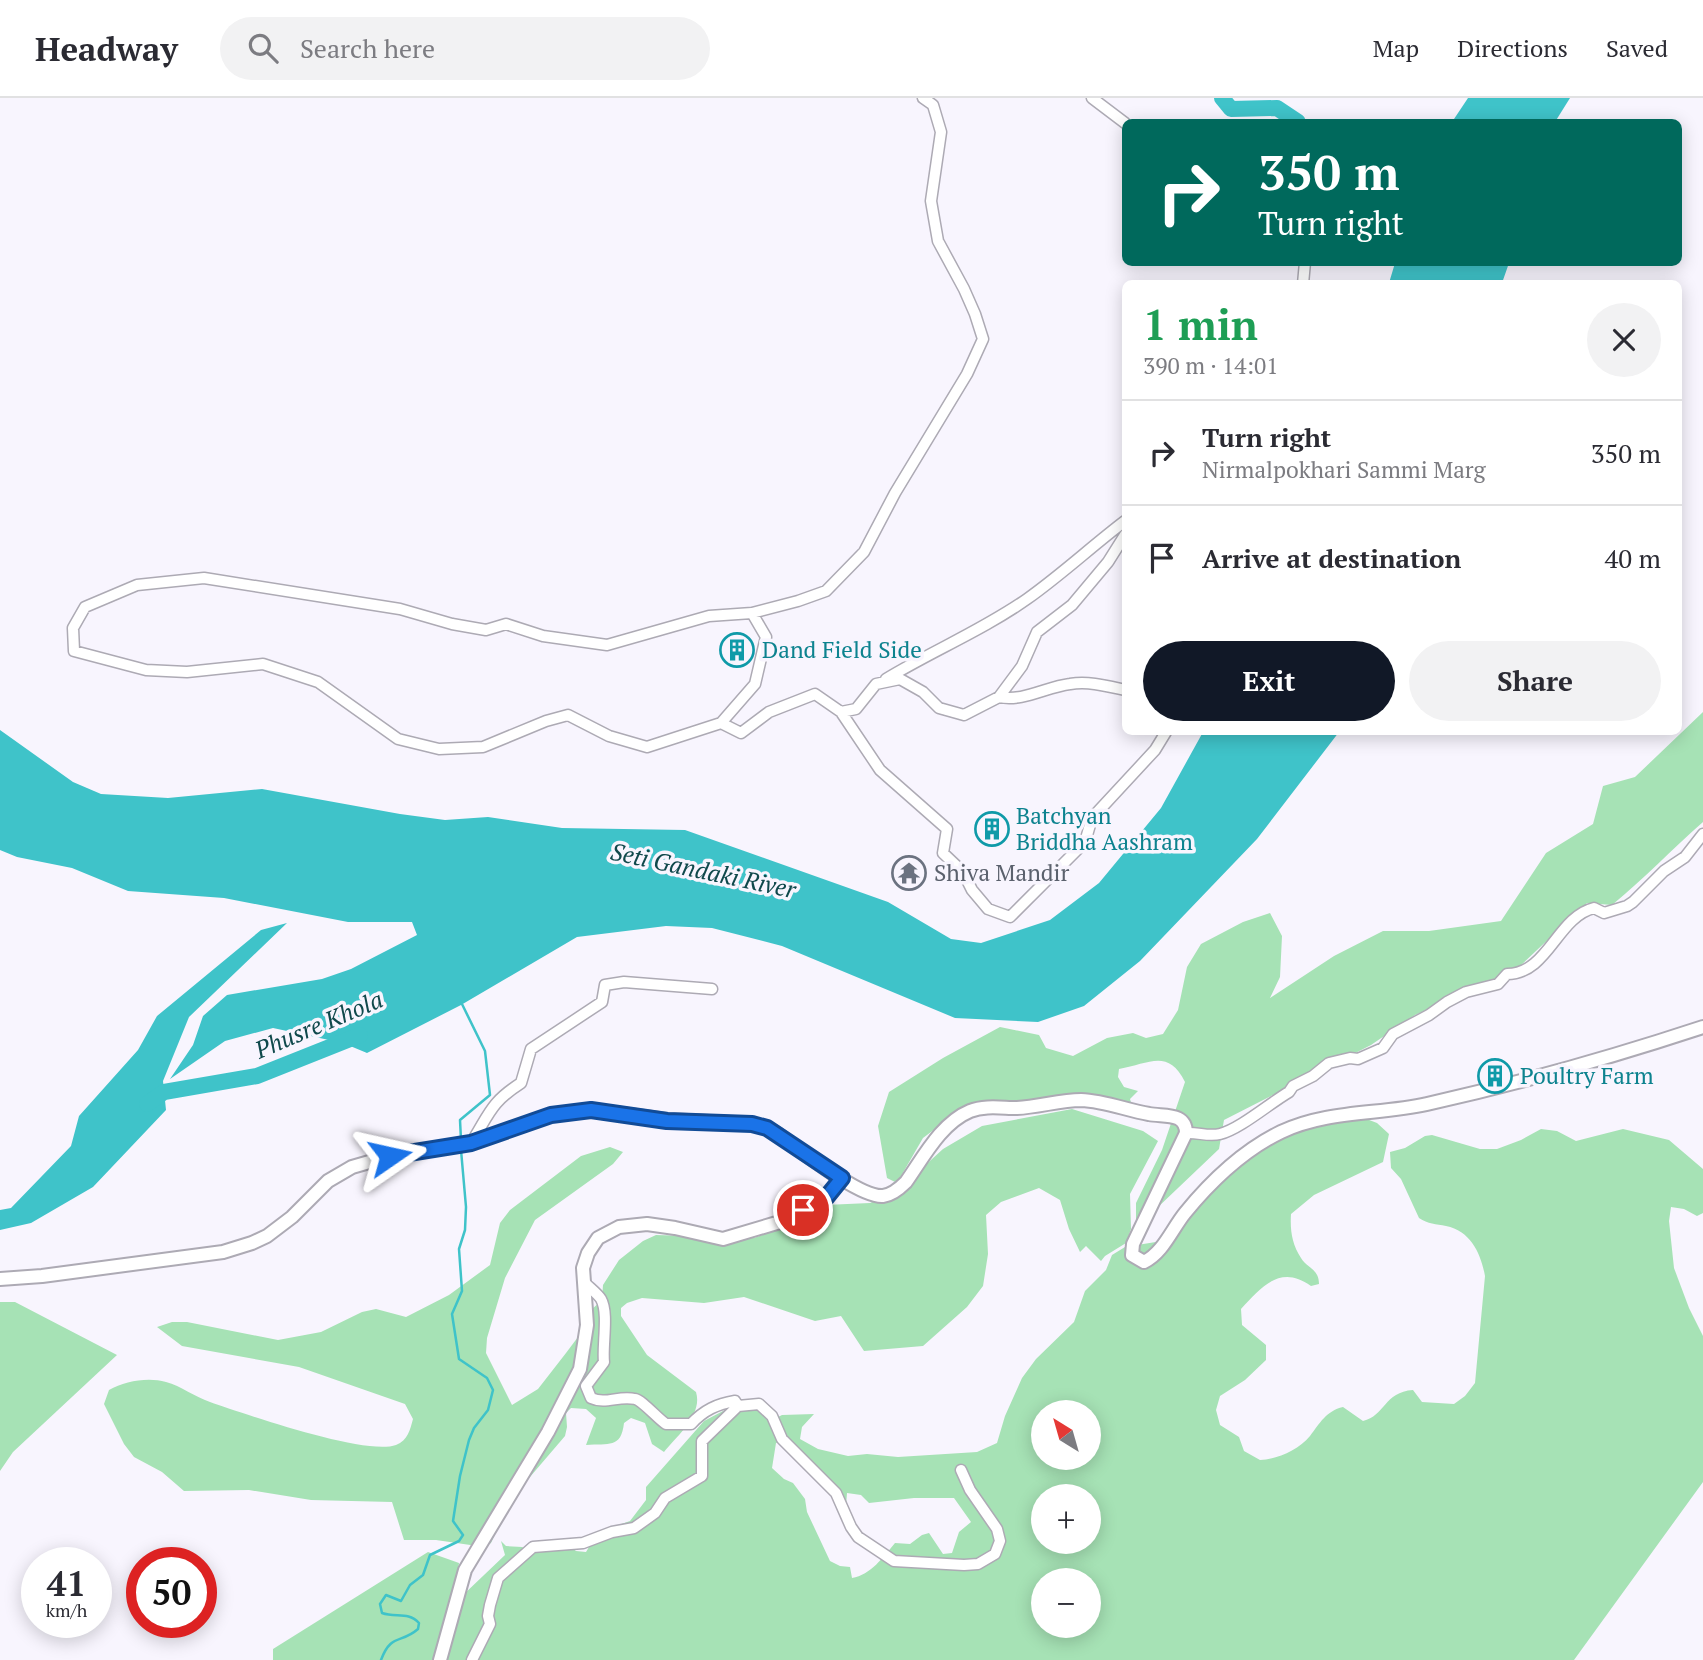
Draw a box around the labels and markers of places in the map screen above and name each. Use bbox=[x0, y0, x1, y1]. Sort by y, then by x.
building icon: Dand Field Side bbox=[718, 631, 756, 669]
place label: Dand Field Side bbox=[762, 634, 922, 665]
place label: Batchyan Briddha Aashram bbox=[1016, 800, 1193, 857]
building icon: Batchyan Briddha Aashram bbox=[973, 810, 1011, 848]
temple icon: Shiva Mandir bbox=[890, 854, 928, 892]
place label: Shiva Mandir bbox=[934, 857, 1070, 888]
building icon: Poultry Farm bbox=[1476, 1057, 1514, 1095]
place label: Poultry Farm bbox=[1520, 1060, 1654, 1091]
pin bbox=[773, 1180, 833, 1240]

